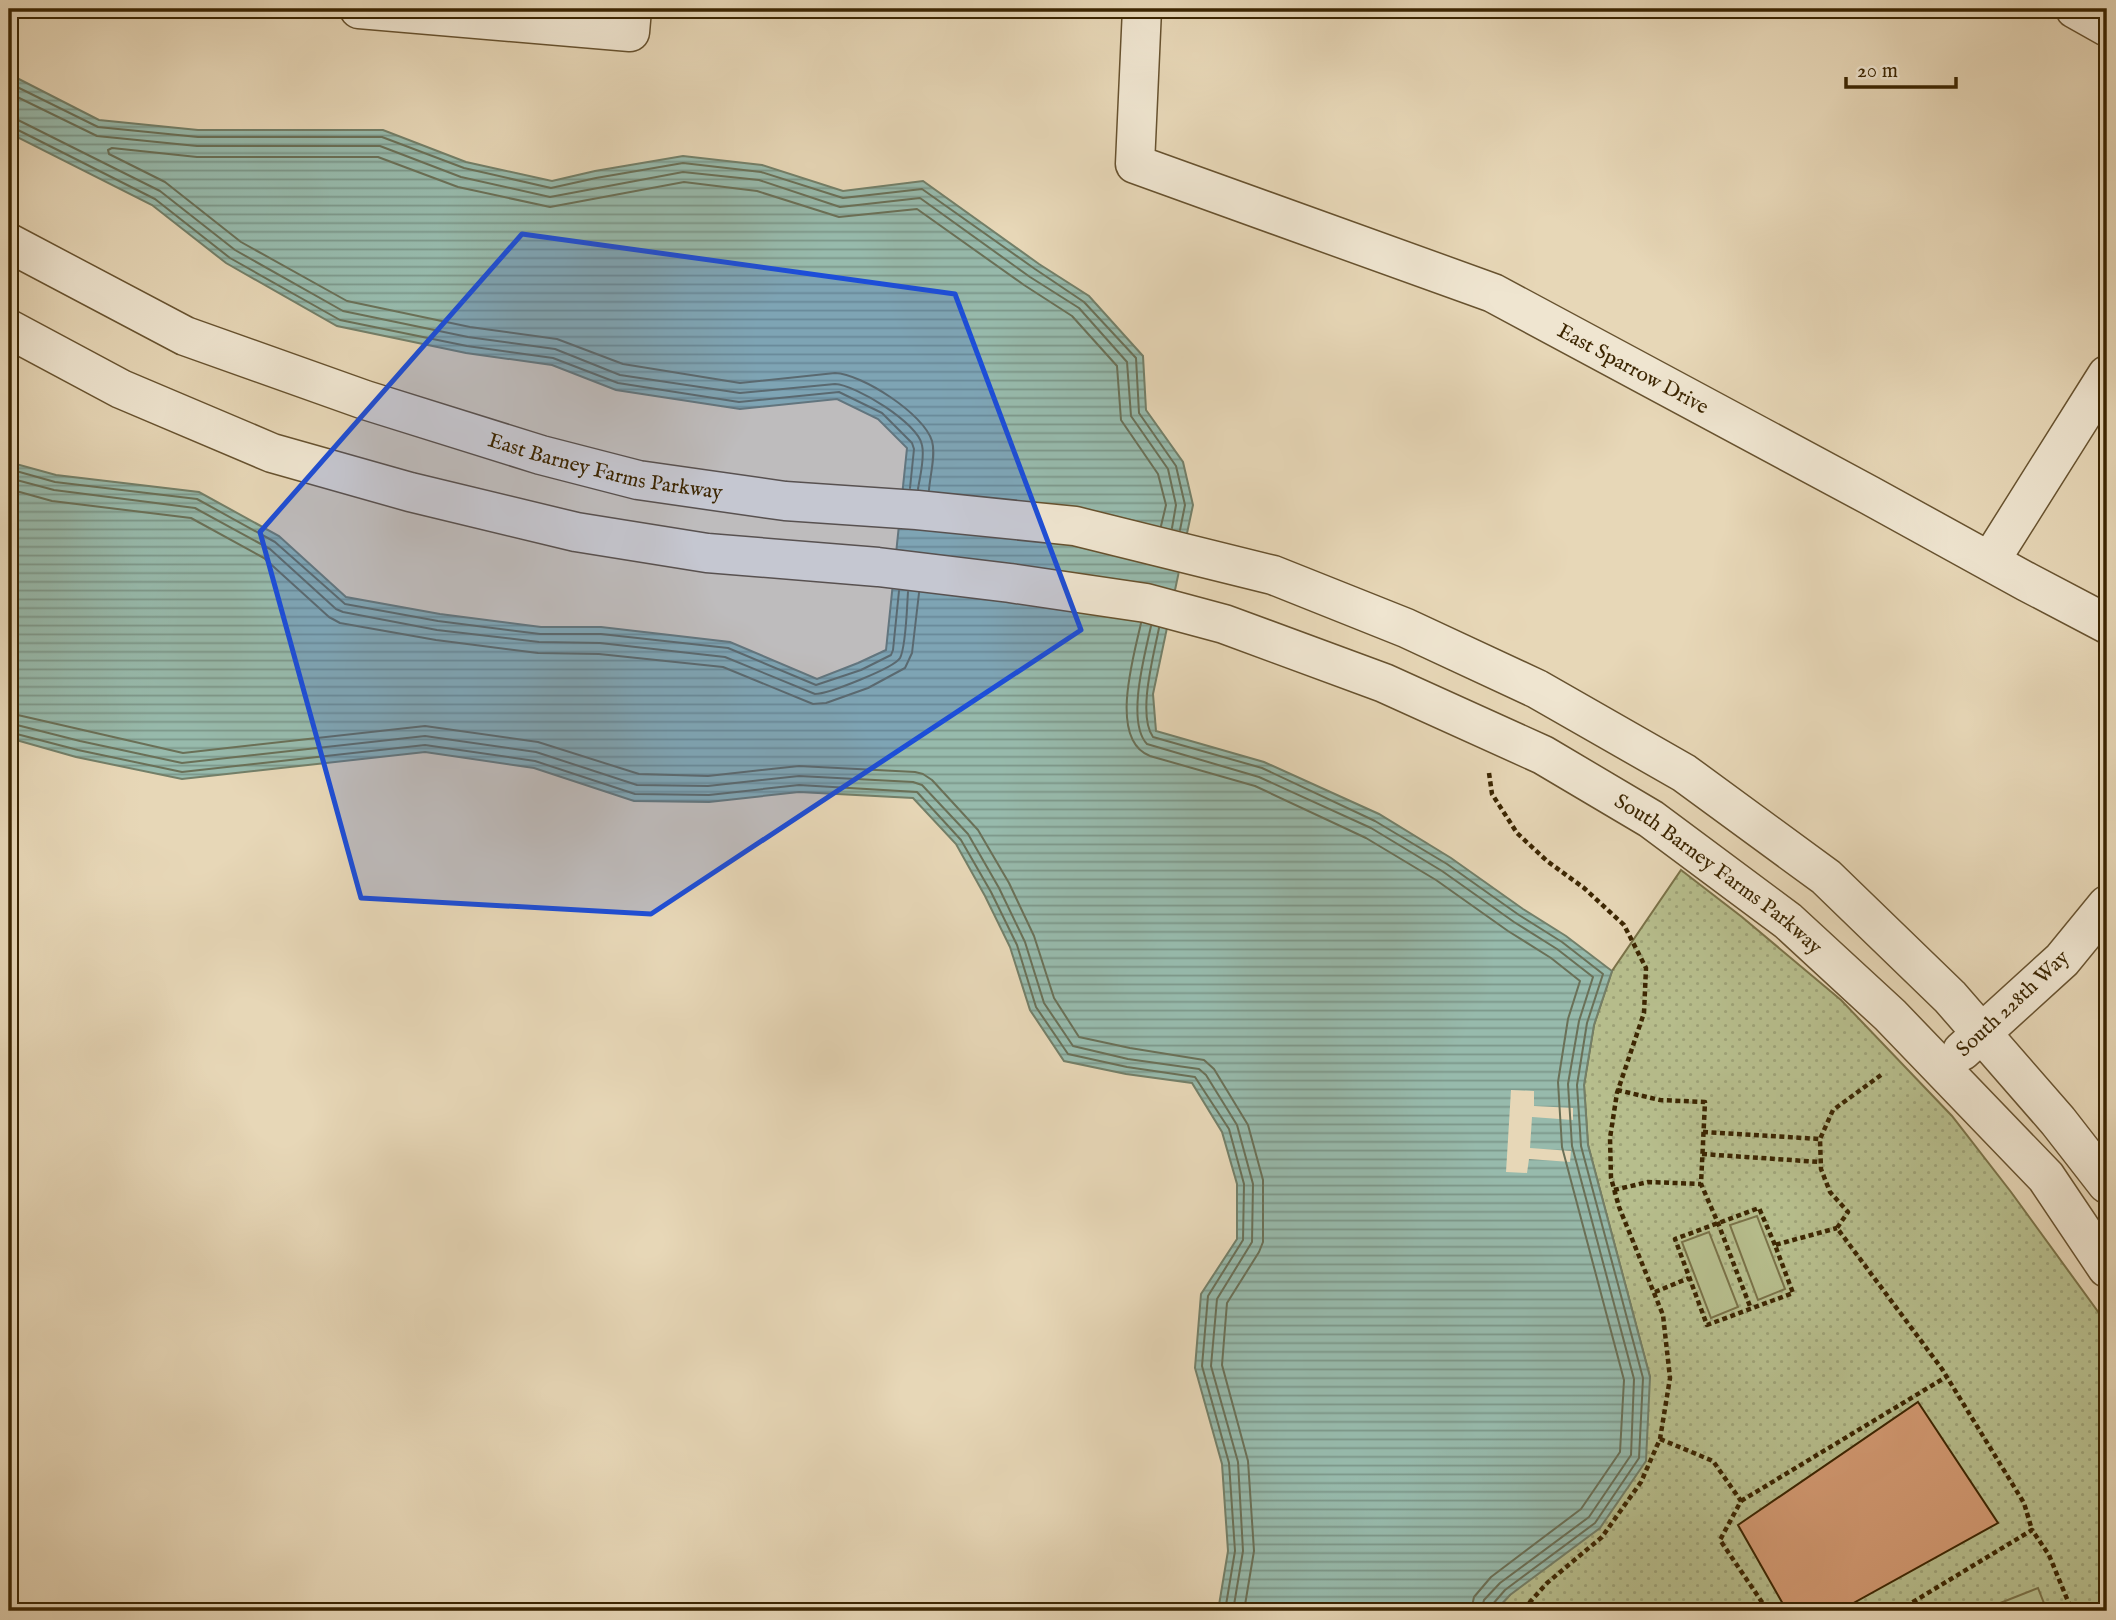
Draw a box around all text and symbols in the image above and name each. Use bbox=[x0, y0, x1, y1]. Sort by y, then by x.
scale bar bbox=[1846, 46, 1957, 90]
text: 20 m bbox=[1857, 58, 1898, 85]
street label: East Sparrow Drive bbox=[1552, 318, 1713, 422]
street label: East Barney Farms Parkway bbox=[484, 427, 725, 507]
street label: South Barney Farms Parkway bbox=[1609, 788, 1828, 961]
street label: South 228th Way bbox=[1951, 944, 2076, 1063]

